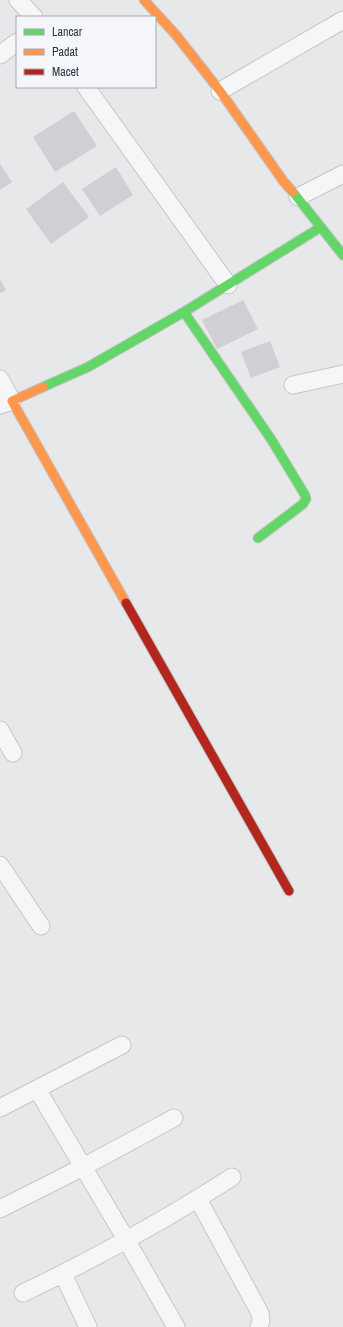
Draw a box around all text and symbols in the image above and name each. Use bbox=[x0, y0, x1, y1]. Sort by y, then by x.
legend bbox=[16, 16, 156, 88]
text: Lancar bbox=[52, 24, 83, 40]
text: Padat bbox=[52, 44, 78, 60]
text: Macet bbox=[52, 64, 79, 80]

